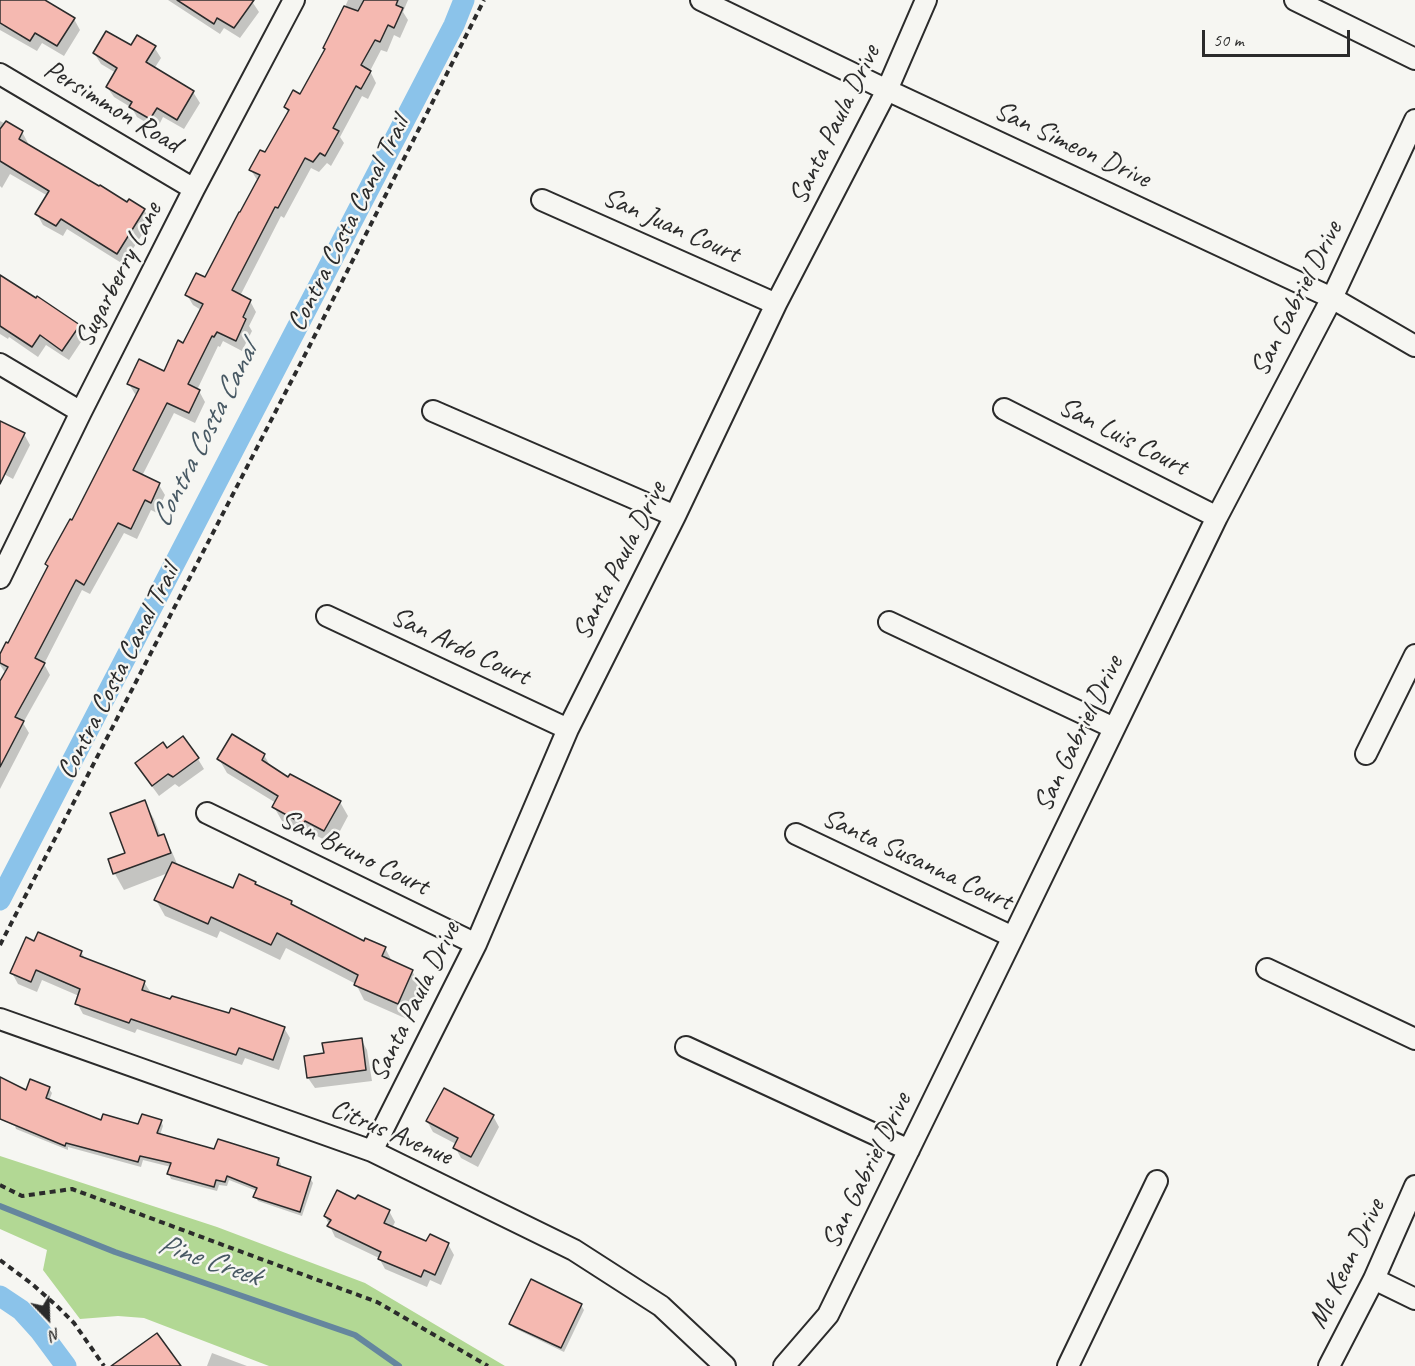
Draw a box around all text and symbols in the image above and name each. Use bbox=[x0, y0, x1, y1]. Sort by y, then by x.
scale bar bbox=[1205, 18, 1354, 56]
text: 50 m bbox=[1213, 29, 1244, 51]
street label: Santa Paula Drive bbox=[782, 40, 888, 210]
street label: Persimmon Road bbox=[37, 53, 187, 161]
street label: San Simeon Drive bbox=[988, 94, 1156, 196]
street label: Contra Costa Canal Trail bbox=[280, 111, 418, 337]
street label: San Juan Court bbox=[597, 181, 745, 271]
street label: Sugarberry Lane bbox=[68, 197, 170, 353]
street label: San Gabriel Drive bbox=[1244, 216, 1350, 382]
water label: Contra Costa Canal bbox=[143, 339, 267, 533]
street label: San Luis Court bbox=[1053, 390, 1193, 484]
street label: Santa Paula Drive bbox=[566, 476, 674, 646]
street label: Contra Costa Canal Trail bbox=[50, 559, 188, 785]
street label: San Ardo Court bbox=[385, 600, 535, 694]
street label: San Gabriel Drive bbox=[1027, 651, 1131, 817]
street label: Santa Susanna Court bbox=[817, 801, 1017, 919]
street label: San Bruno Court bbox=[274, 802, 434, 904]
street label: Santa Paula Drive bbox=[362, 917, 468, 1087]
street label: San Gabriel Drive bbox=[815, 1088, 919, 1254]
street label: Citrus Avenue bbox=[325, 1092, 457, 1174]
street label: Mc Kean Drive bbox=[1301, 1194, 1393, 1334]
water label: Pine Creek bbox=[153, 1227, 265, 1295]
north arrow bbox=[18, 1288, 78, 1348]
text: N bbox=[47, 1323, 63, 1346]

